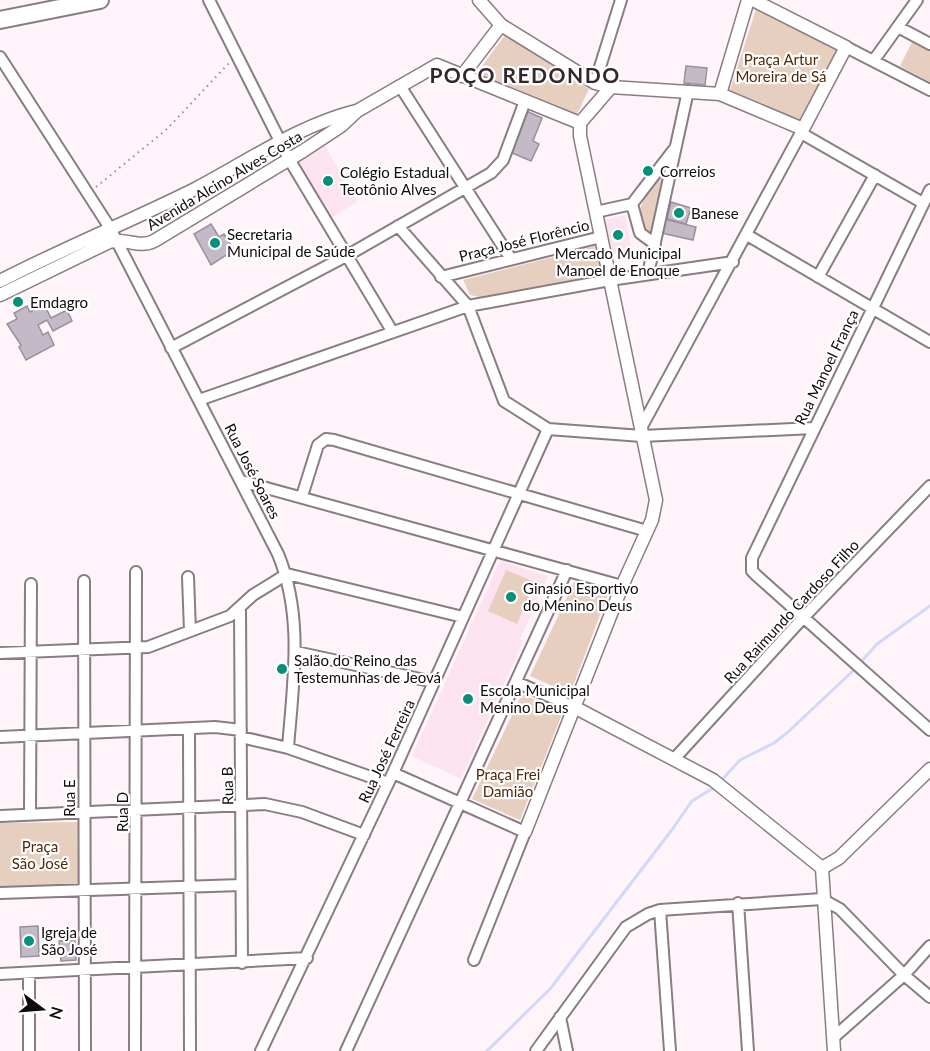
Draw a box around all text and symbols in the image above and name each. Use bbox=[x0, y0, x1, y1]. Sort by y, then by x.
park label: Praça Artur Moreira de Sá bbox=[735, 50, 827, 85]
district label: POÇO REDONDO bbox=[429, 62, 621, 87]
street label: Avenida Alcino Alves Costa bbox=[143, 126, 305, 234]
place label: Correios bbox=[660, 162, 716, 180]
place label: Colégio Estadual Teotônio Alves bbox=[340, 163, 449, 198]
marker: Correios bbox=[641, 164, 655, 178]
marker: Colégio Estadual Teotônio Alves bbox=[321, 174, 335, 188]
place label: Banese bbox=[691, 204, 739, 222]
marker: Banese bbox=[672, 206, 686, 220]
street label: Praça José Florêncio bbox=[457, 215, 591, 265]
place label: Secretaria Municipal de Saúde bbox=[227, 225, 356, 260]
marker: Mercado Municipal Manoel de Enoque bbox=[611, 228, 625, 242]
marker: Secretaria Municipal de Saúde bbox=[208, 236, 222, 250]
place label: Mercado Municipal Manoel de Enoque bbox=[555, 244, 681, 279]
place label: Emdagro bbox=[30, 293, 88, 311]
marker: Emdagro bbox=[11, 295, 25, 309]
street label: Rua Manoel França bbox=[790, 307, 862, 427]
street label: Rua José Soares bbox=[221, 420, 285, 522]
street label: Rua Raimundo Cardoso Filho bbox=[720, 535, 862, 687]
place label: Ginasio Esportivo do Menino Deus bbox=[523, 579, 638, 614]
marker: Ginasio Esportivo do Menino Deus bbox=[504, 590, 518, 604]
place label: Salão do Reino das Testemunhas de Jeová bbox=[294, 651, 441, 686]
marker: Salão do Reino das Testemunhas de Jeová bbox=[275, 662, 289, 676]
place label: Escola Municipal Menino Deus bbox=[480, 681, 590, 716]
marker: Escola Municipal Menino Deus bbox=[461, 692, 475, 706]
street label: Rua José Ferreira bbox=[354, 697, 418, 805]
park label: Praça Frei Damião bbox=[476, 765, 540, 800]
street label: Rua B bbox=[218, 767, 236, 805]
street label: Rua E bbox=[60, 779, 78, 817]
street label: Rua D bbox=[113, 792, 131, 832]
park label: Praça São José bbox=[12, 837, 68, 872]
place label: Igreja de São José bbox=[41, 923, 97, 958]
marker: Igreja de São José bbox=[22, 934, 36, 948]
north arrow bbox=[12, 979, 72, 1039]
text: N bbox=[46, 1005, 68, 1022]

